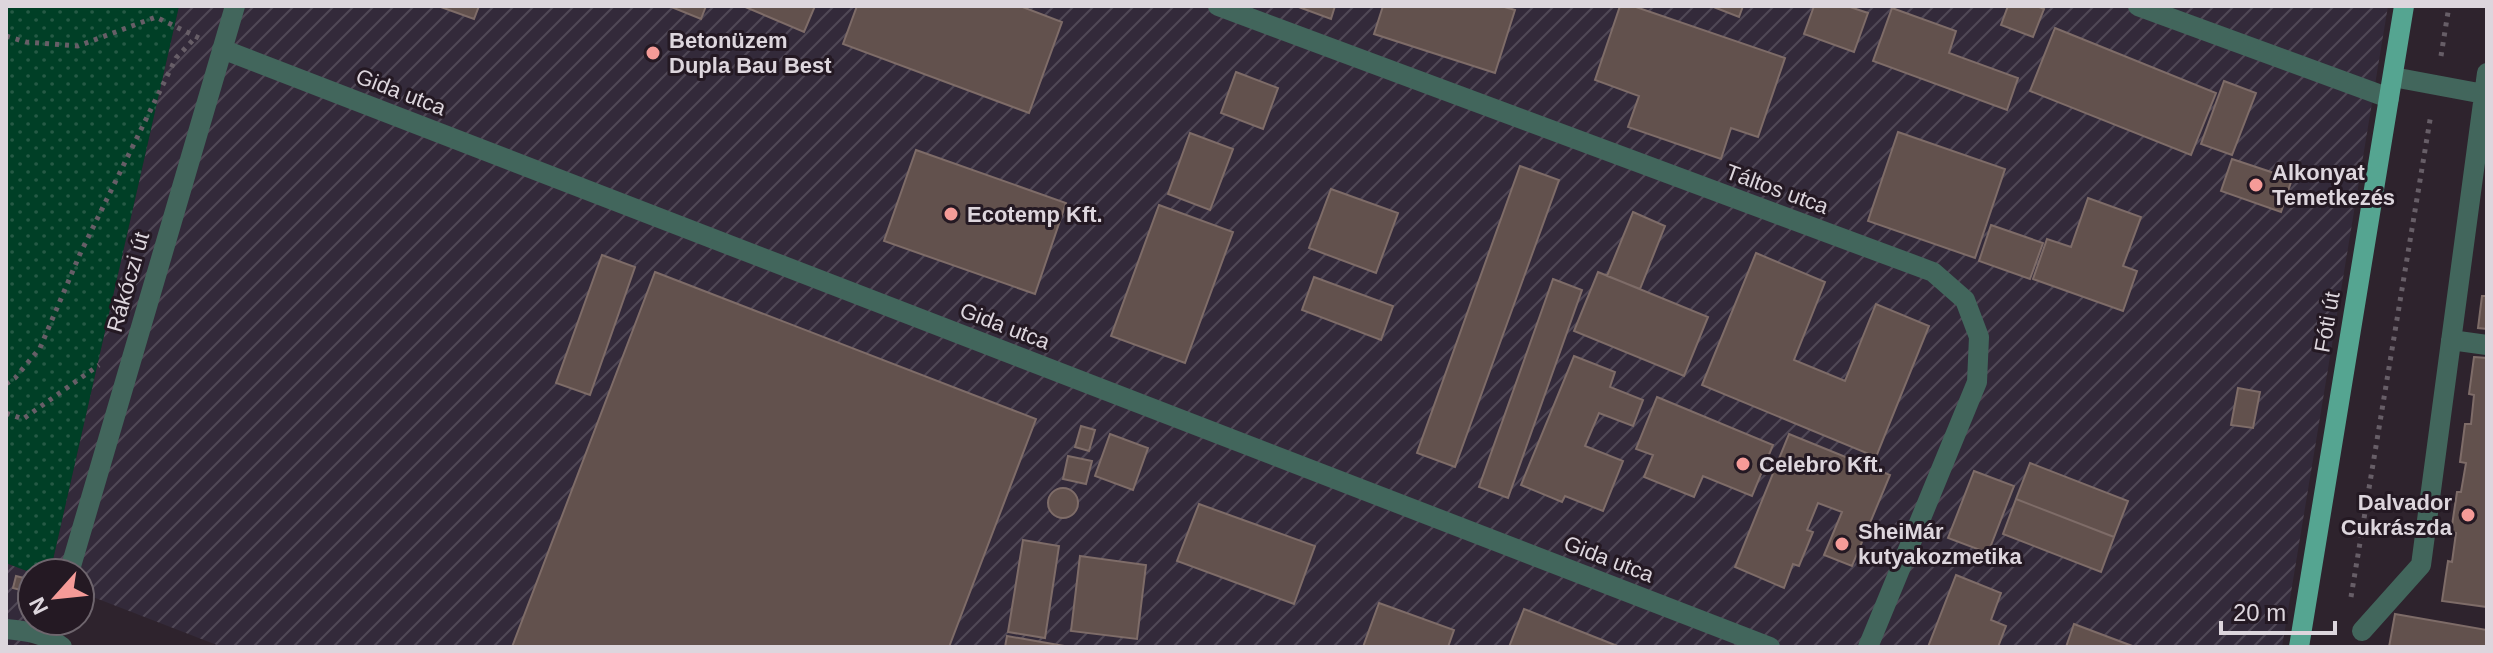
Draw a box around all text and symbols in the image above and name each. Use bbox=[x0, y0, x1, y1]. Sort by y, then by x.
place label: Betonüzem Dupla Bau Best bbox=[669, 28, 832, 78]
marker: Betonüzem Dupla Bau Best bbox=[644, 44, 662, 62]
street label: Gida utca bbox=[353, 63, 450, 121]
street label: Táltos utca bbox=[1722, 159, 1833, 219]
place label: Alkonyat Temetkezés bbox=[2272, 160, 2395, 210]
marker: Alkonyat Temetkezés bbox=[2247, 176, 2265, 194]
place label: Ecotemp Kft. bbox=[967, 202, 1103, 227]
marker: Ecotemp Kft. bbox=[942, 205, 960, 223]
street label: Rákóczi út bbox=[102, 229, 154, 335]
street label: Fóti út bbox=[2309, 290, 2345, 354]
street label: Gida utca bbox=[957, 297, 1054, 355]
place label: Celebro Kft. bbox=[1759, 452, 1884, 477]
marker: Celebro Kft. bbox=[1734, 455, 1752, 473]
place label: Dalvador Cukrászda bbox=[2341, 490, 2453, 540]
marker: Dalvador Cukrászda bbox=[2459, 506, 2477, 524]
place label: SheiMár kutyakozmetika bbox=[1858, 519, 2023, 569]
street label: Gida utca bbox=[1561, 530, 1658, 588]
marker: SheiMár kutyakozmetika bbox=[1833, 535, 1851, 553]
north arrow bbox=[16, 557, 96, 637]
scale bar bbox=[2221, 585, 2335, 635]
text: N bbox=[24, 593, 53, 619]
text: 20 m bbox=[2233, 599, 2286, 626]

